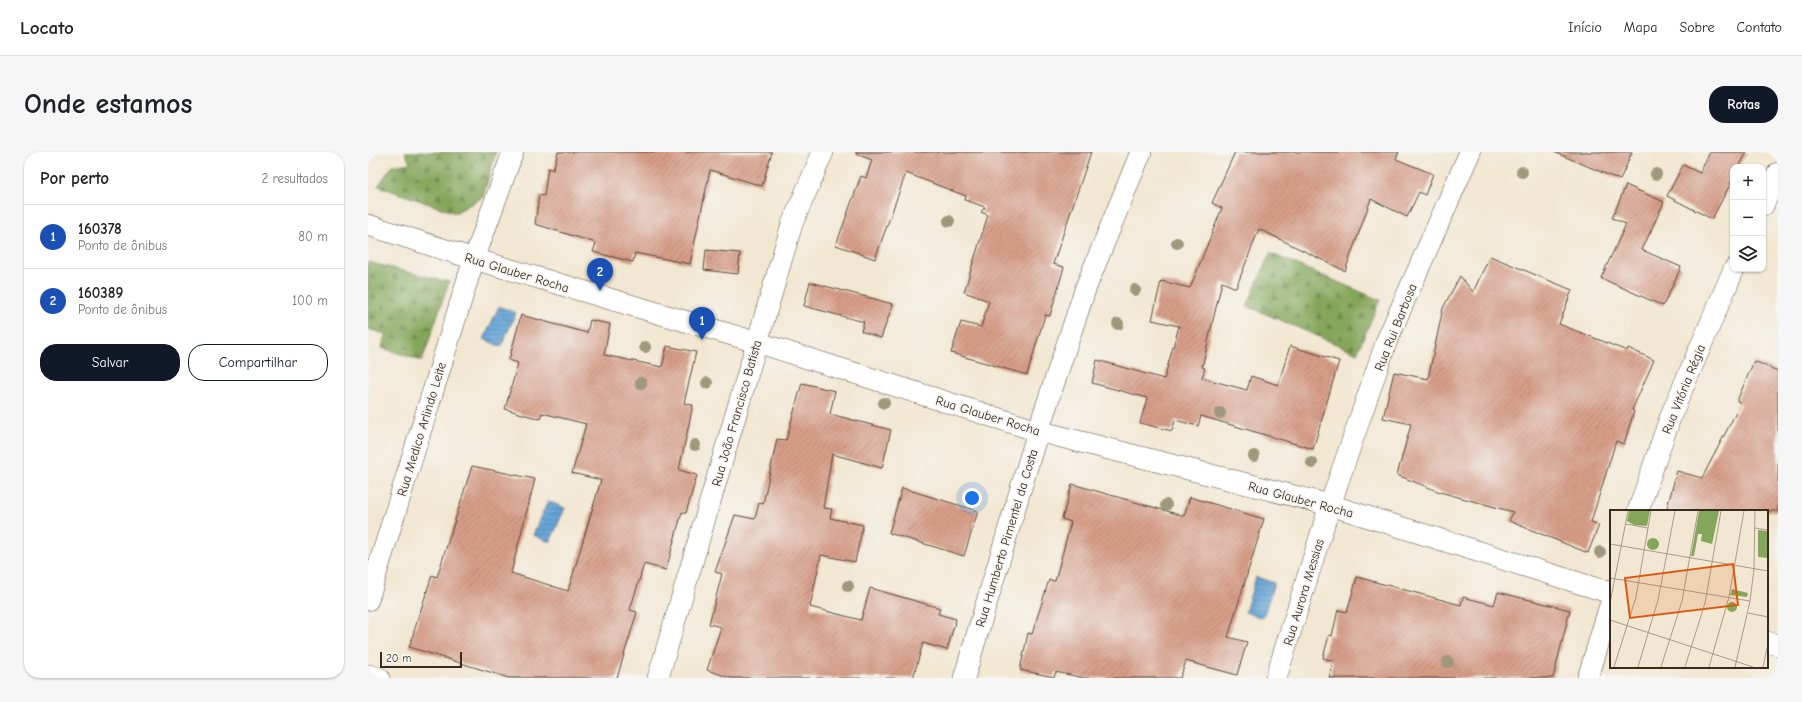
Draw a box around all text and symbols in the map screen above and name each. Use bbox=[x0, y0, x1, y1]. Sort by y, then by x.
text: Locato bbox=[20, 17, 74, 39]
text: Início bbox=[1568, 19, 1602, 36]
text: Mapa bbox=[1624, 19, 1657, 36]
text: Sobre bbox=[1679, 19, 1714, 36]
text: Contato bbox=[1736, 19, 1782, 36]
button: Rotas bbox=[1709, 86, 1778, 123]
text: Onde estamos bbox=[24, 88, 192, 120]
map controls bbox=[1730, 164, 1766, 272]
button: + bbox=[1730, 164, 1766, 200]
text: Por perto bbox=[40, 169, 109, 188]
text: 2 resultados bbox=[261, 171, 328, 186]
button: − bbox=[1730, 200, 1766, 236]
text: 160378 bbox=[78, 220, 122, 238]
text: 1 bbox=[50, 229, 56, 244]
text: 80 m bbox=[298, 229, 328, 244]
button: layers bbox=[1730, 236, 1766, 272]
text: Ponto de ônibus bbox=[78, 238, 167, 253]
street label: Rua Glauber Rocha bbox=[463, 249, 571, 295]
pin: 2 bbox=[587, 258, 613, 291]
street label: Rua Rui Barbosa bbox=[1371, 281, 1420, 373]
text: 160389 bbox=[78, 284, 123, 302]
text: 2 bbox=[50, 293, 56, 308]
text: 100 m bbox=[292, 293, 328, 308]
text: Ponto de ônibus bbox=[78, 302, 167, 317]
pin: 1 bbox=[689, 307, 715, 340]
street label: Rua João Francisco Batista bbox=[708, 338, 765, 488]
street label: Rua Vitória Régia bbox=[1659, 342, 1708, 436]
button: Salvar bbox=[40, 344, 180, 381]
button: Compartilhar bbox=[188, 344, 328, 381]
street label: Rua Medico Arlindo Leite bbox=[394, 360, 449, 498]
street label: Rua Glauber Rocha bbox=[934, 392, 1042, 438]
street label: Rua Humberto Pimentel da Costa bbox=[972, 447, 1041, 629]
street label: Rua Glauber Rocha bbox=[1247, 478, 1355, 521]
your location bbox=[962, 488, 982, 508]
inset map bbox=[1610, 510, 1768, 668]
street label: Rua Aurora Messias bbox=[1280, 537, 1327, 647]
scale bar bbox=[380, 650, 462, 669]
text: 20 m bbox=[386, 652, 411, 665]

